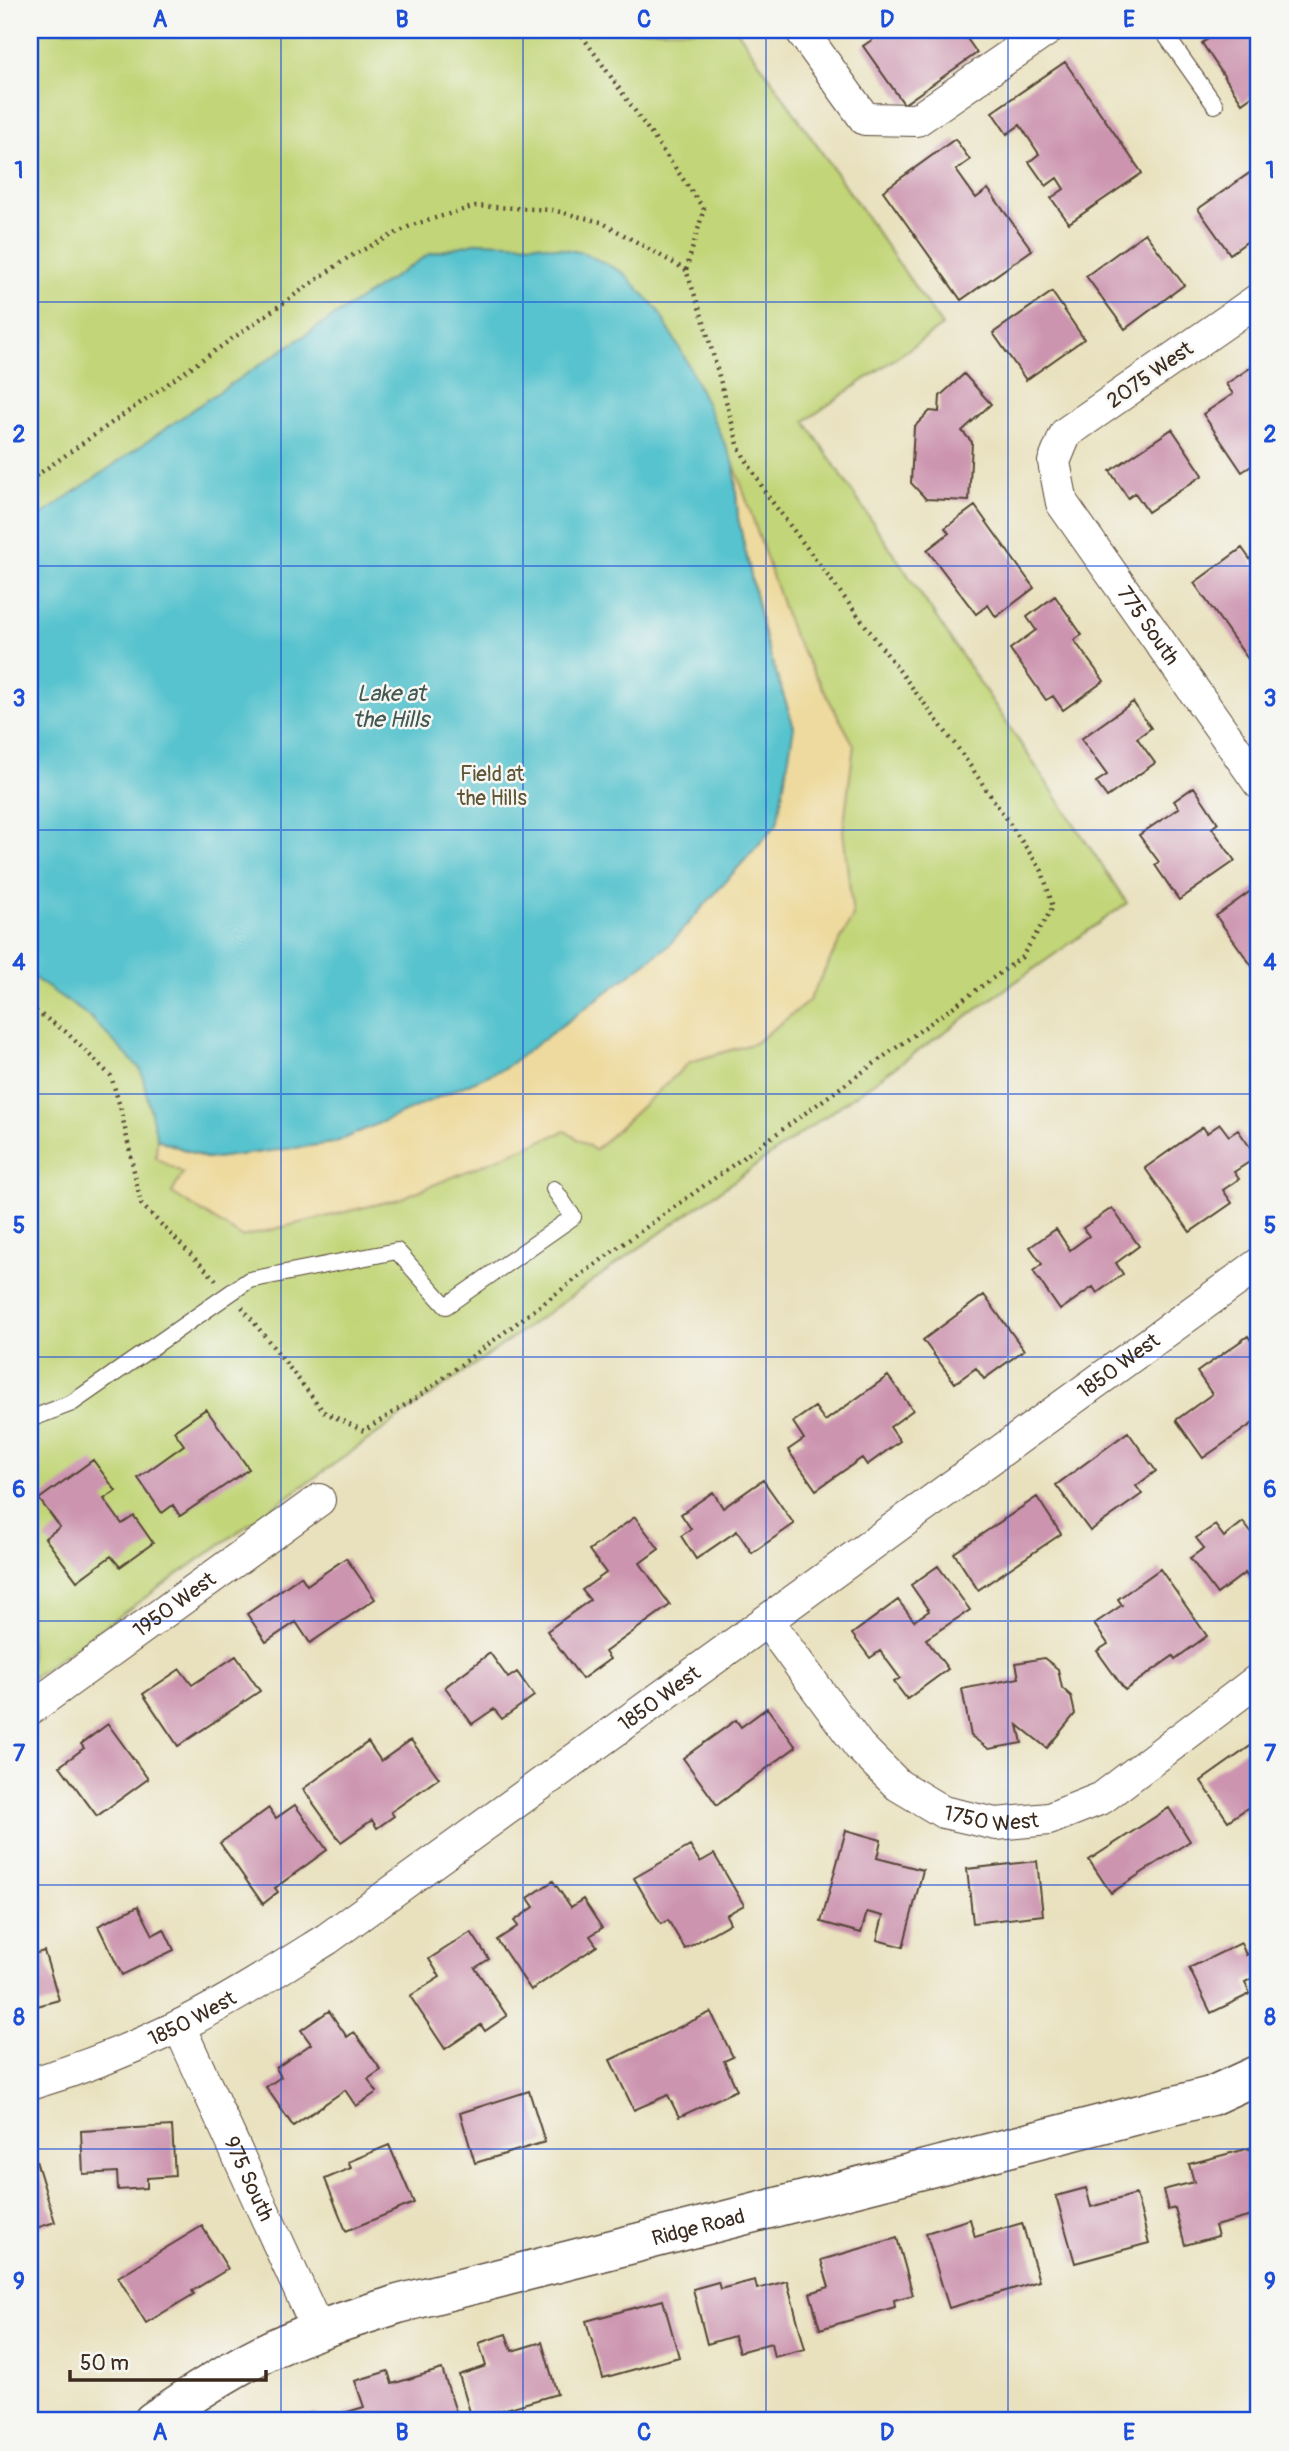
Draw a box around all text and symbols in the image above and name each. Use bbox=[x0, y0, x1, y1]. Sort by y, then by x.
text: A bbox=[153, 5, 168, 34]
text: B bbox=[395, 5, 409, 34]
text: C bbox=[637, 5, 651, 34]
text: D bbox=[880, 5, 894, 34]
text: E bbox=[1123, 5, 1135, 34]
text: 1 bbox=[15, 156, 24, 185]
text: 1 bbox=[1266, 156, 1275, 185]
street label: 2075 West bbox=[1102, 335, 1199, 415]
text: 2 bbox=[13, 420, 26, 449]
text: 2 bbox=[1264, 420, 1277, 449]
street label: 775 South bbox=[1111, 581, 1185, 670]
water label: Lake at the Hills bbox=[353, 679, 432, 734]
text: 3 bbox=[13, 684, 25, 713]
text: 3 bbox=[1264, 684, 1276, 713]
park label: Field at the Hills bbox=[456, 761, 527, 812]
text: 4 bbox=[12, 948, 26, 977]
text: 4 bbox=[1263, 948, 1277, 977]
text: 5 bbox=[13, 1211, 25, 1240]
text: 5 bbox=[1264, 1211, 1276, 1240]
street label: 1850 West bbox=[1072, 1327, 1165, 1405]
text: 6 bbox=[12, 1475, 26, 1504]
text: 6 bbox=[1263, 1475, 1277, 1504]
street label: 1950 West bbox=[128, 1565, 221, 1644]
street label: 1850 West bbox=[613, 1659, 706, 1737]
text: 7 bbox=[13, 1739, 26, 1768]
text: 7 bbox=[1264, 1739, 1277, 1768]
street label: 1750 West bbox=[941, 1799, 1040, 1838]
street label: 1850 West bbox=[144, 1984, 241, 2052]
text: 8 bbox=[13, 2003, 25, 2032]
text: 8 bbox=[1264, 2003, 1276, 2032]
street label: 975 South bbox=[218, 2132, 280, 2225]
street label: Ridge Road bbox=[649, 2202, 748, 2252]
text: 9 bbox=[13, 2267, 25, 2296]
text: 9 bbox=[1264, 2267, 1276, 2296]
scale bar bbox=[70, 2339, 266, 2383]
text: 50 m bbox=[80, 2350, 129, 2377]
text: A bbox=[153, 2418, 168, 2447]
text: B bbox=[395, 2418, 409, 2447]
text: C bbox=[637, 2418, 651, 2447]
text: D bbox=[880, 2418, 894, 2447]
text: E bbox=[1123, 2418, 1135, 2447]

